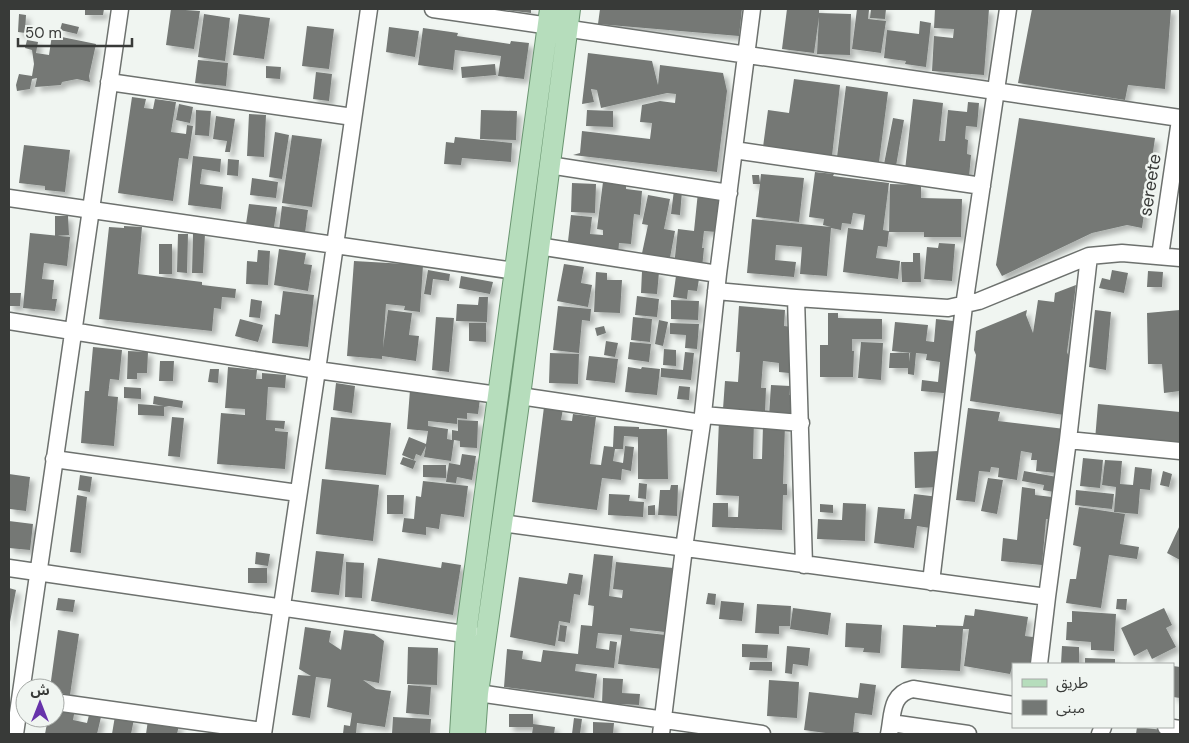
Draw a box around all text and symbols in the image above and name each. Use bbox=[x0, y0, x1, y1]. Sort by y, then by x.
scale bar bbox=[18, 15, 131, 47]
text: 50 m bbox=[25, 23, 62, 43]
street label: sereete bbox=[1133, 152, 1167, 218]
legend bbox=[1012, 663, 1174, 728]
text: طريق bbox=[1056, 673, 1088, 693]
north arrow bbox=[15, 678, 65, 728]
text: ش bbox=[30, 681, 50, 699]
text: مبنى bbox=[1056, 698, 1085, 718]

